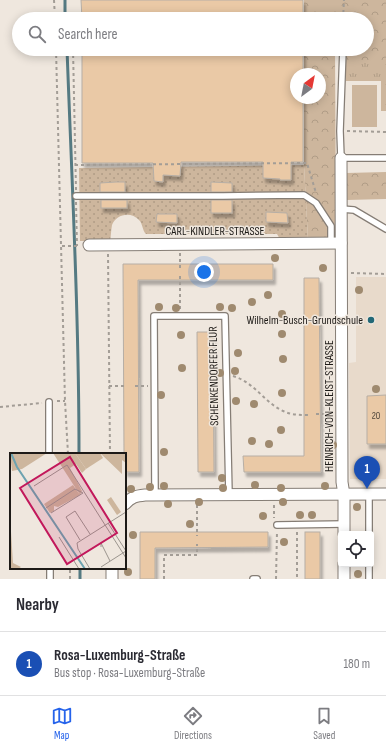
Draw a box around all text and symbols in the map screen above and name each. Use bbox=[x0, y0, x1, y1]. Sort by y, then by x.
search box bbox=[12, 12, 374, 56]
icon: search bbox=[26, 23, 48, 45]
text: Search here bbox=[58, 25, 118, 44]
north arrow bbox=[290, 68, 326, 104]
street label: CARL-KINDLER-STRASSE bbox=[165, 224, 265, 239]
your location bbox=[194, 262, 214, 282]
place label: Wilhelm-Busch-Grundschule bbox=[246, 313, 363, 328]
marker: Wilhelm-Busch-Grundschule bbox=[366, 315, 376, 325]
street label: SCHENKENDORFER FLUR bbox=[206, 326, 222, 426]
street label: HEINRICH-VON-KLEIST-STRASSE bbox=[322, 340, 337, 472]
house number: 20 bbox=[372, 410, 380, 422]
inset map bbox=[10, 453, 126, 569]
pin: 1 bbox=[354, 456, 380, 489]
map controls bbox=[338, 531, 374, 567]
button: locate bbox=[338, 531, 374, 567]
text: Nearby bbox=[16, 595, 59, 615]
text: Rosa-Luxemburg-Straße bbox=[54, 646, 186, 665]
text: 1 bbox=[26, 656, 32, 672]
text: 180 m bbox=[344, 656, 370, 672]
text: Bus stop · Rosa-Luxemburg-Straße bbox=[54, 665, 205, 681]
tab: Map bbox=[51, 705, 73, 742]
tab: Directions bbox=[174, 705, 212, 742]
tab: Saved bbox=[313, 705, 335, 742]

